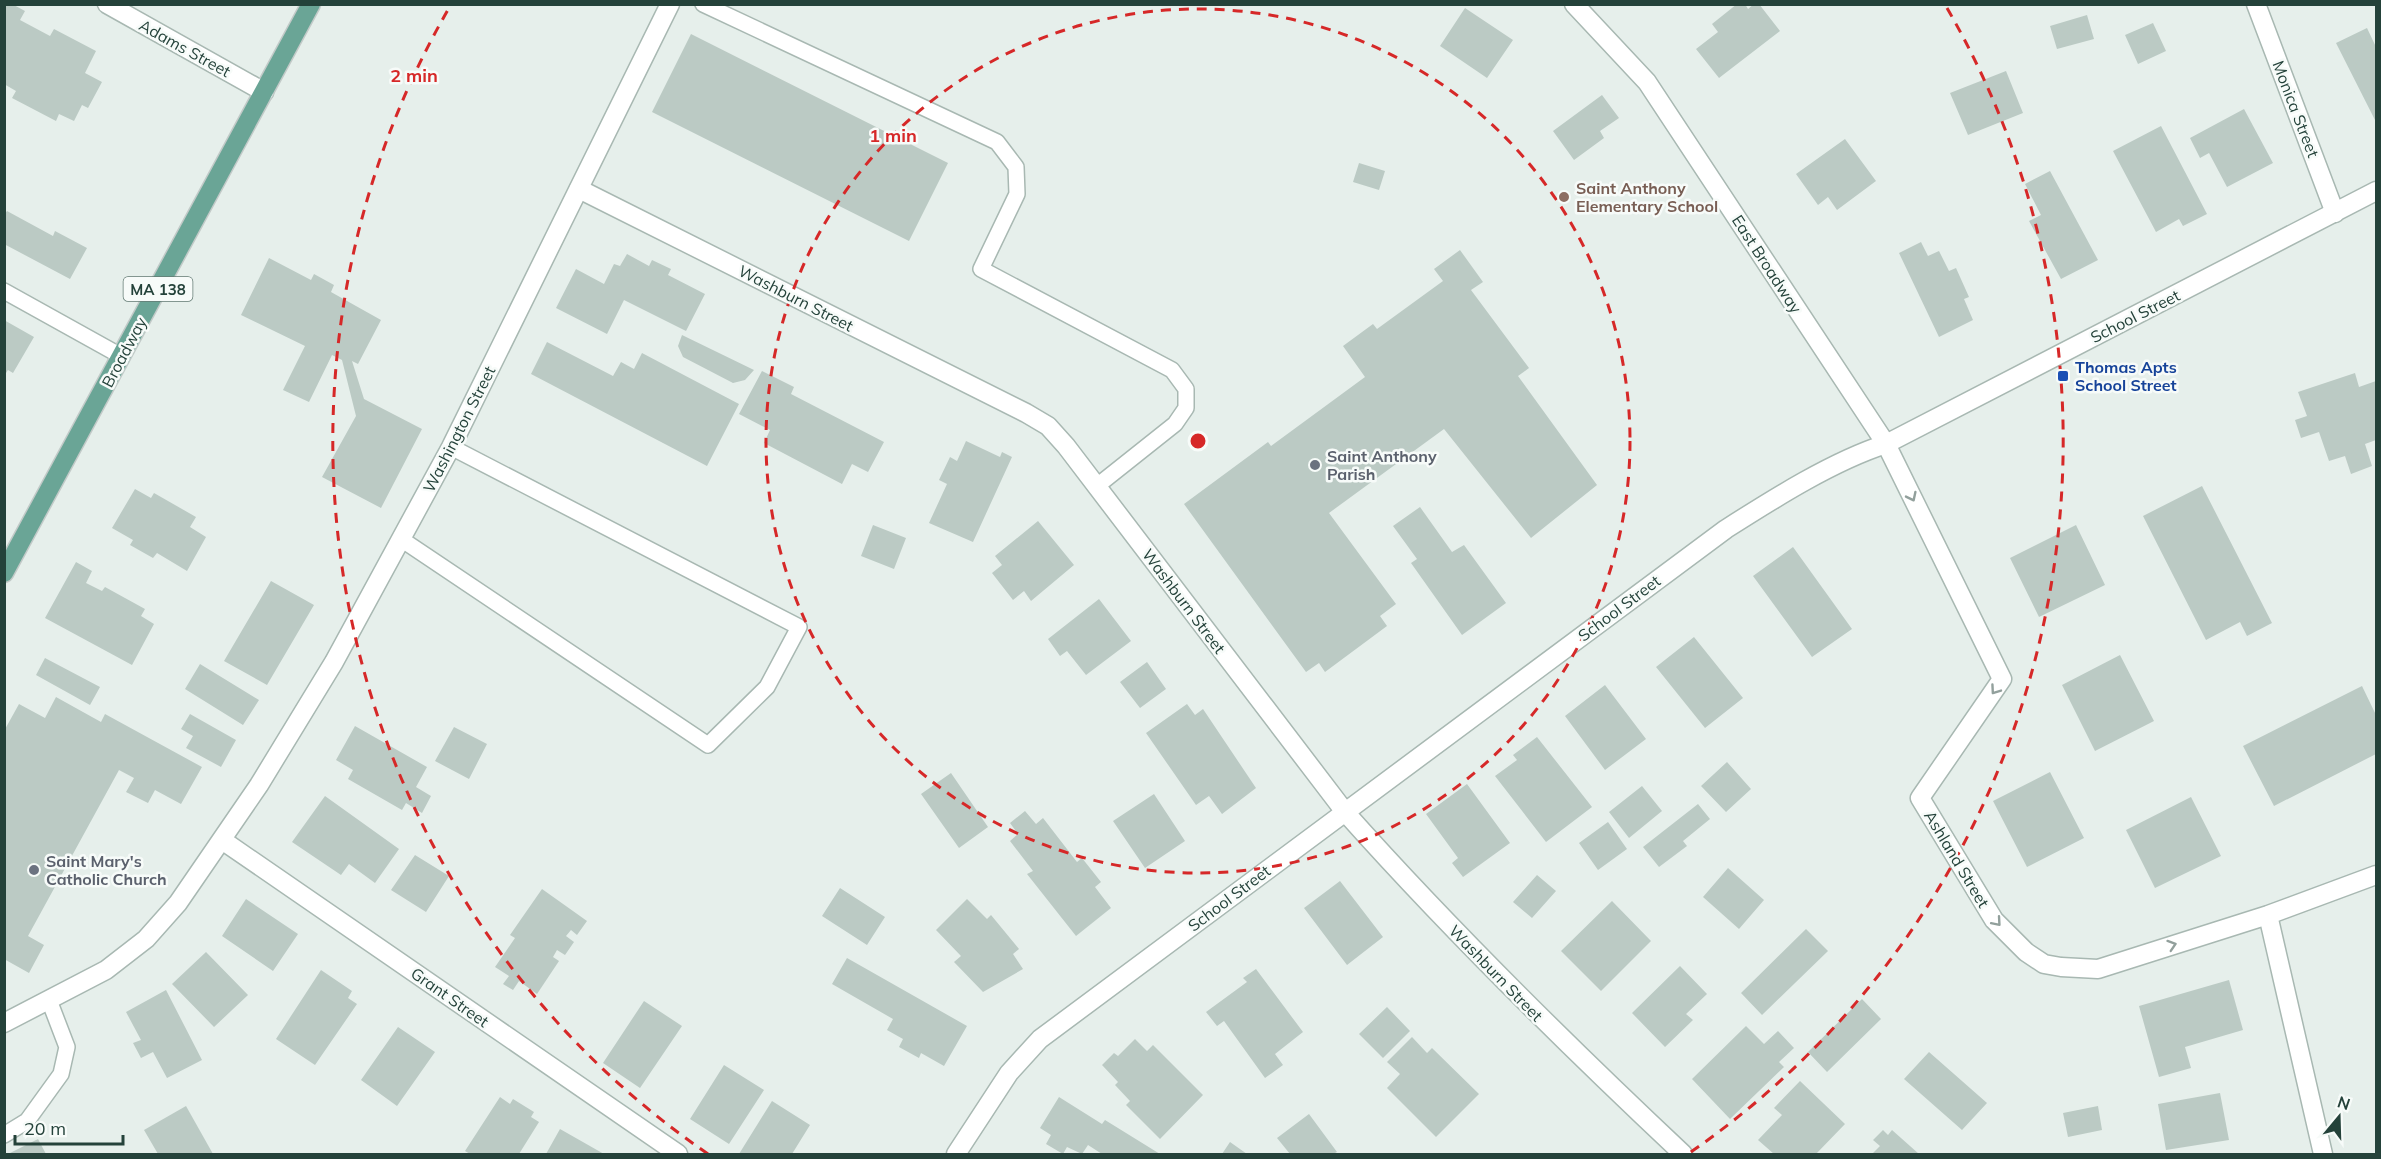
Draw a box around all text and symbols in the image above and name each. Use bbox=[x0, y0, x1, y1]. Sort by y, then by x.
street label: Adams Street bbox=[136, 15, 234, 81]
street label: Monica Street bbox=[2268, 58, 2324, 161]
text: 2 min bbox=[390, 64, 438, 87]
text: 1 min bbox=[869, 124, 917, 147]
place label: Saint Anthony Elementary School bbox=[1576, 178, 1718, 216]
marker: Saint Anthony Elementary School bbox=[1557, 190, 1571, 204]
street label: East Broadway bbox=[1728, 211, 1806, 317]
street label: Washburn Street bbox=[735, 260, 857, 336]
road number: MA 138 bbox=[124, 277, 192, 301]
street label: School Street bbox=[2087, 285, 2183, 347]
street label: Broadway bbox=[97, 313, 151, 391]
place label: Thomas Apts School Street bbox=[2075, 357, 2177, 395]
street label: Washington Street bbox=[419, 362, 500, 495]
marker: Thomas Apts School Street bbox=[2056, 369, 2070, 383]
centre of rings bbox=[1188, 431, 1208, 451]
place label: Saint Anthony Parish bbox=[1327, 446, 1437, 484]
marker: Saint Anthony Parish bbox=[1308, 458, 1322, 472]
one-way arrow bbox=[1905, 491, 1916, 501]
street label: Washburn Street bbox=[1138, 545, 1230, 658]
street label: School Street bbox=[1574, 570, 1664, 645]
one-way arrow bbox=[1991, 683, 2002, 694]
street label: Ashland Street bbox=[1920, 807, 1994, 912]
place label: Saint Mary's Catholic Church bbox=[46, 851, 167, 889]
street label: School Street bbox=[1184, 860, 1274, 935]
marker: Saint Mary's Catholic Church bbox=[27, 863, 41, 877]
one-way arrow bbox=[1990, 915, 2001, 926]
street label: Washburn Street bbox=[1445, 921, 1547, 1026]
one-way arrow bbox=[2166, 940, 2177, 952]
street label: Grant Street bbox=[407, 963, 493, 1031]
north arrow bbox=[2309, 1087, 2369, 1147]
text: N bbox=[2335, 1091, 2353, 1114]
scale bar bbox=[15, 1108, 123, 1146]
text: 20 m bbox=[24, 1117, 66, 1140]

